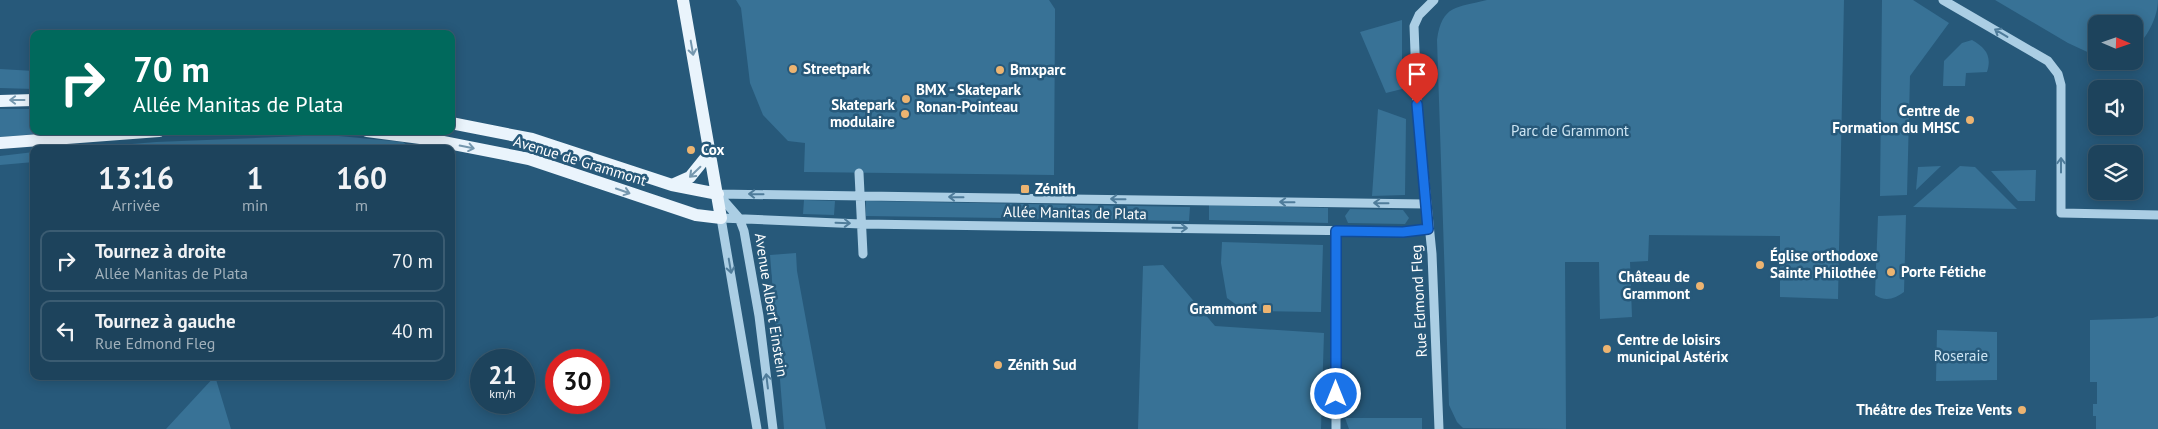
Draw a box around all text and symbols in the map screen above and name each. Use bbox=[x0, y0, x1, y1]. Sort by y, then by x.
north arrow bbox=[2088, 15, 2142, 70]
map controls bbox=[2088, 15, 2143, 200]
one-way arrow bbox=[1994, 28, 2008, 38]
one-way arrow bbox=[687, 40, 697, 56]
text: 70 m bbox=[133, 46, 210, 92]
icon: right bbox=[50, 50, 115, 115]
pin bbox=[1396, 53, 1438, 104]
place label: Streetpark bbox=[803, 59, 871, 78]
place label: Bmxparc bbox=[1010, 60, 1067, 79]
icon: arrive bbox=[1403, 60, 1431, 88]
marker: Streetpark bbox=[787, 63, 799, 75]
marker: Bmxparc bbox=[994, 64, 1006, 76]
place label: BMX - Skatepark Ronan-Pointeau bbox=[916, 80, 1021, 116]
button: sound bbox=[2088, 80, 2143, 135]
text: Allée Manitas de Plata bbox=[133, 90, 343, 118]
marker: BMX - Skatepark Ronan-Pointeau bbox=[900, 93, 912, 105]
one-way arrow bbox=[9, 95, 26, 105]
place label: Skatepark modulaire bbox=[830, 95, 896, 131]
place label: Centre de Formation du MHSC bbox=[1832, 101, 1961, 137]
marker: Skatepark modulaire bbox=[899, 108, 911, 120]
marker: Centre de Formation du MHSC bbox=[1964, 114, 1976, 126]
park label: Parc de Grammont bbox=[1511, 121, 1629, 140]
street label: Avenue de Grammont bbox=[511, 131, 649, 190]
place label: Cox bbox=[701, 140, 725, 159]
one-way arrow bbox=[458, 142, 474, 152]
marker: Cox bbox=[685, 144, 697, 156]
button: layers bbox=[2088, 145, 2143, 200]
one-way arrow bbox=[2056, 157, 2066, 173]
text: 13:16 bbox=[98, 158, 174, 197]
text: 1 bbox=[247, 158, 264, 197]
text: 160 bbox=[336, 158, 387, 197]
one-way arrow bbox=[688, 166, 701, 178]
place label: Zénith bbox=[1035, 179, 1076, 198]
marker: Zénith bbox=[1019, 183, 1031, 195]
one-way arrow bbox=[614, 187, 630, 196]
one-way arrow bbox=[748, 189, 764, 199]
one-way arrow bbox=[948, 192, 964, 201]
one-way arrow bbox=[1110, 194, 1126, 204]
text: Arrivée bbox=[112, 195, 160, 215]
text: min bbox=[242, 195, 268, 215]
text: m bbox=[355, 195, 368, 215]
one-way arrow bbox=[1279, 197, 1296, 207]
one-way arrow bbox=[1373, 198, 1389, 208]
street label: Allée Manitas de Plata bbox=[1003, 202, 1147, 223]
one-way arrow bbox=[834, 218, 850, 227]
one-way arrow bbox=[1172, 223, 1188, 233]
street label: Avenue Albert Einstein bbox=[751, 232, 792, 378]
text: Tournez à droite bbox=[95, 239, 226, 263]
street label: Rue Edmond Fleg bbox=[1406, 244, 1431, 358]
place label: Église orthodoxe Sainte Philothée bbox=[1770, 246, 1879, 282]
icon: right bbox=[52, 247, 80, 275]
text: 70 m bbox=[392, 249, 433, 273]
one-way arrow bbox=[726, 258, 736, 274]
marker: Église orthodoxe Sainte Philothée bbox=[1754, 259, 1766, 271]
place label: Porte Fétiche bbox=[1901, 262, 1987, 281]
text: Allée Manitas de Plata bbox=[95, 263, 248, 283]
marker: Porte Fétiche bbox=[1885, 266, 1897, 278]
place label: Château de Grammont bbox=[1618, 267, 1691, 303]
marker: Château de Grammont bbox=[1694, 280, 1706, 292]
place label: Grammont bbox=[1190, 299, 1258, 318]
marker: Grammont bbox=[1261, 303, 1273, 315]
text: Tournez à gauche bbox=[95, 309, 236, 333]
icon: left bbox=[52, 317, 80, 345]
text: 40 m bbox=[392, 319, 433, 343]
place label: Centre de loisirs municipal Astérix bbox=[1617, 330, 1729, 366]
text: Rue Edmond Fleg bbox=[95, 333, 215, 353]
marker: Centre de loisirs municipal Astérix bbox=[1601, 343, 1613, 355]
park label: Roseraie bbox=[1934, 346, 1988, 365]
speed limit sign: 30 bbox=[545, 349, 610, 414]
place label: Zénith Sud bbox=[1008, 355, 1077, 374]
text: 21 bbox=[488, 359, 517, 391]
marker: Zénith Sud bbox=[992, 359, 1004, 371]
position arrow bbox=[1309, 367, 1361, 419]
one-way arrow bbox=[762, 373, 772, 389]
text: km/h bbox=[489, 386, 516, 401]
place label: Théâtre des Treize Vents bbox=[1856, 400, 2012, 419]
marker: Théâtre des Treize Vents bbox=[2016, 404, 2028, 416]

